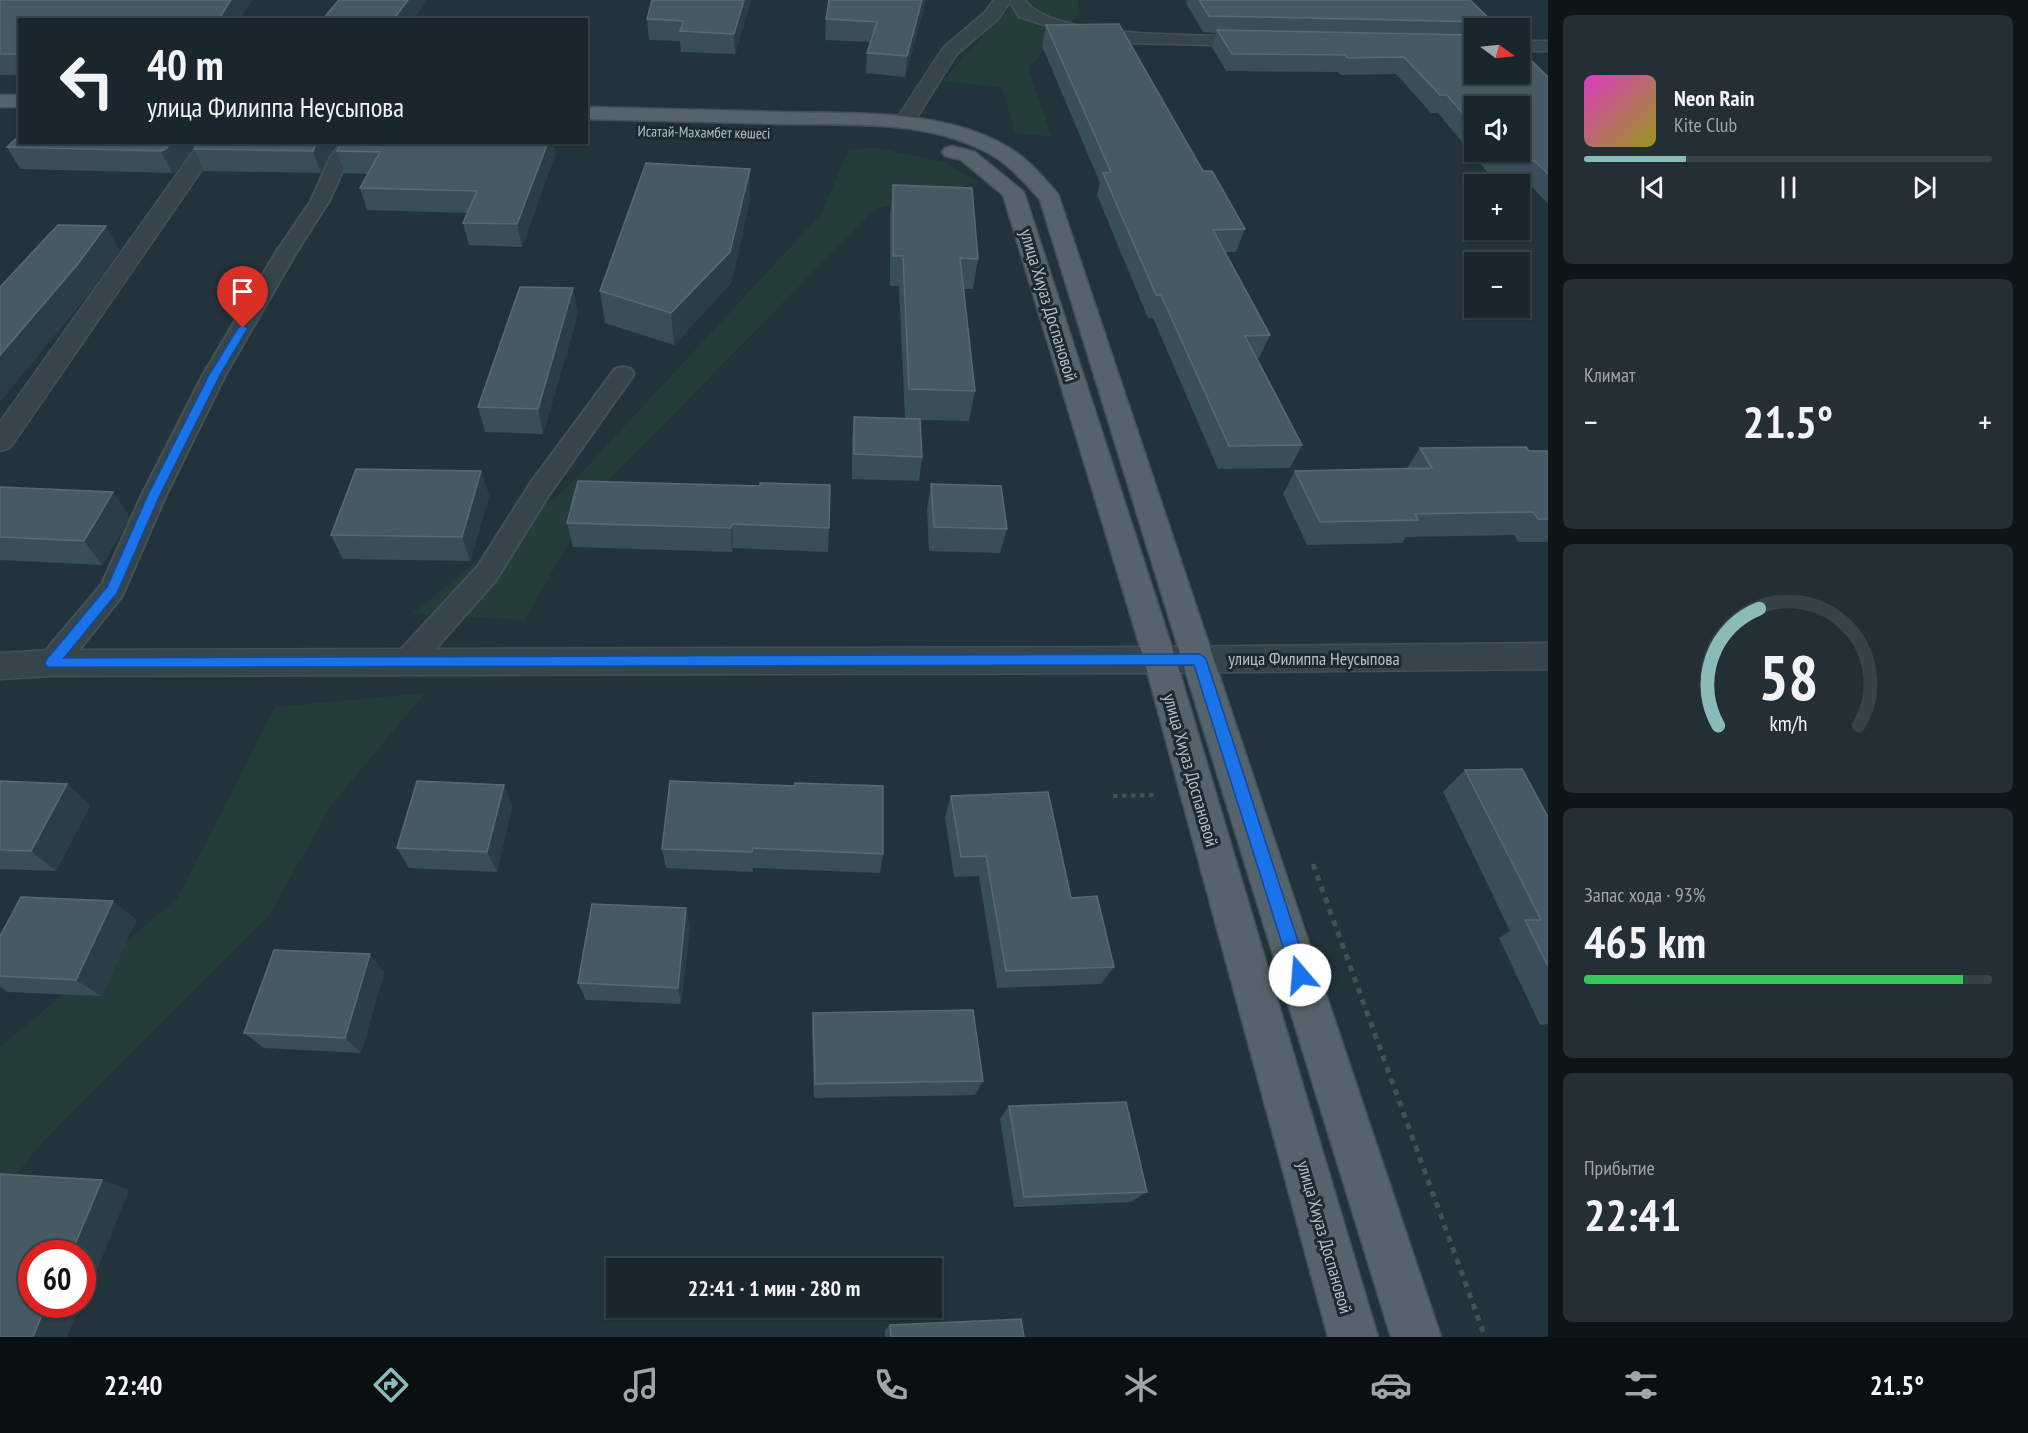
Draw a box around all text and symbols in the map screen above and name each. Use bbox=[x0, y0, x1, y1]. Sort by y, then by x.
north arrow bbox=[1464, 18, 1530, 84]
map controls bbox=[1464, 18, 1530, 318]
text: 40 m bbox=[147, 37, 224, 92]
icon: left bbox=[48, 42, 126, 120]
text: Neon Rain bbox=[1674, 84, 1754, 112]
text: улица Филиппа Неусыпова bbox=[147, 90, 404, 124]
button: sound bbox=[1464, 96, 1530, 162]
text: Kite Club bbox=[1674, 112, 1737, 138]
street label: Исатай-Махамбет көшесі bbox=[637, 121, 771, 143]
icon: previous bbox=[1636, 171, 1669, 204]
icon: pause bbox=[1772, 171, 1805, 204]
icon: next bbox=[1908, 171, 1941, 204]
button: + bbox=[1464, 174, 1530, 240]
street label: улица Хиуаз Доспановой bbox=[1015, 226, 1083, 384]
button: − bbox=[1464, 252, 1530, 318]
pin bbox=[217, 266, 268, 328]
icon: arrive bbox=[226, 275, 259, 308]
text: Климат bbox=[1584, 362, 1635, 388]
text: 21.5° bbox=[1743, 392, 1833, 450]
text: − bbox=[1584, 400, 1598, 443]
text: + bbox=[1978, 400, 1992, 443]
text: 58 bbox=[1758, 636, 1818, 717]
street label: улица Филиппа Неусыпова bbox=[1228, 647, 1400, 670]
street label: улица Хиуаз Доспановой bbox=[1158, 691, 1224, 849]
text: km/h bbox=[1769, 709, 1807, 737]
text: Запас хода · 93% bbox=[1584, 882, 1705, 908]
text: 465 km bbox=[1584, 912, 1706, 970]
position arrow bbox=[1268, 943, 1332, 1007]
text: Прибытие bbox=[1584, 1155, 1655, 1181]
street label: улица Хиуаз Доспановой bbox=[1292, 1158, 1358, 1316]
text: 22:41 bbox=[1584, 1185, 1681, 1243]
speed limit sign: 60 bbox=[18, 1240, 96, 1318]
text: 22:41 · 1 мин · 280 m bbox=[688, 1274, 860, 1302]
icon: directions bbox=[370, 1364, 412, 1406]
icon: music bbox=[620, 1364, 662, 1406]
icon: phone bbox=[870, 1364, 912, 1406]
icon: climate bbox=[1120, 1364, 1162, 1406]
icon: car bbox=[1370, 1364, 1412, 1406]
icon: filters bbox=[1620, 1364, 1662, 1406]
text: 22:40 bbox=[104, 1368, 162, 1402]
text: 21.5° bbox=[1870, 1368, 1924, 1402]

